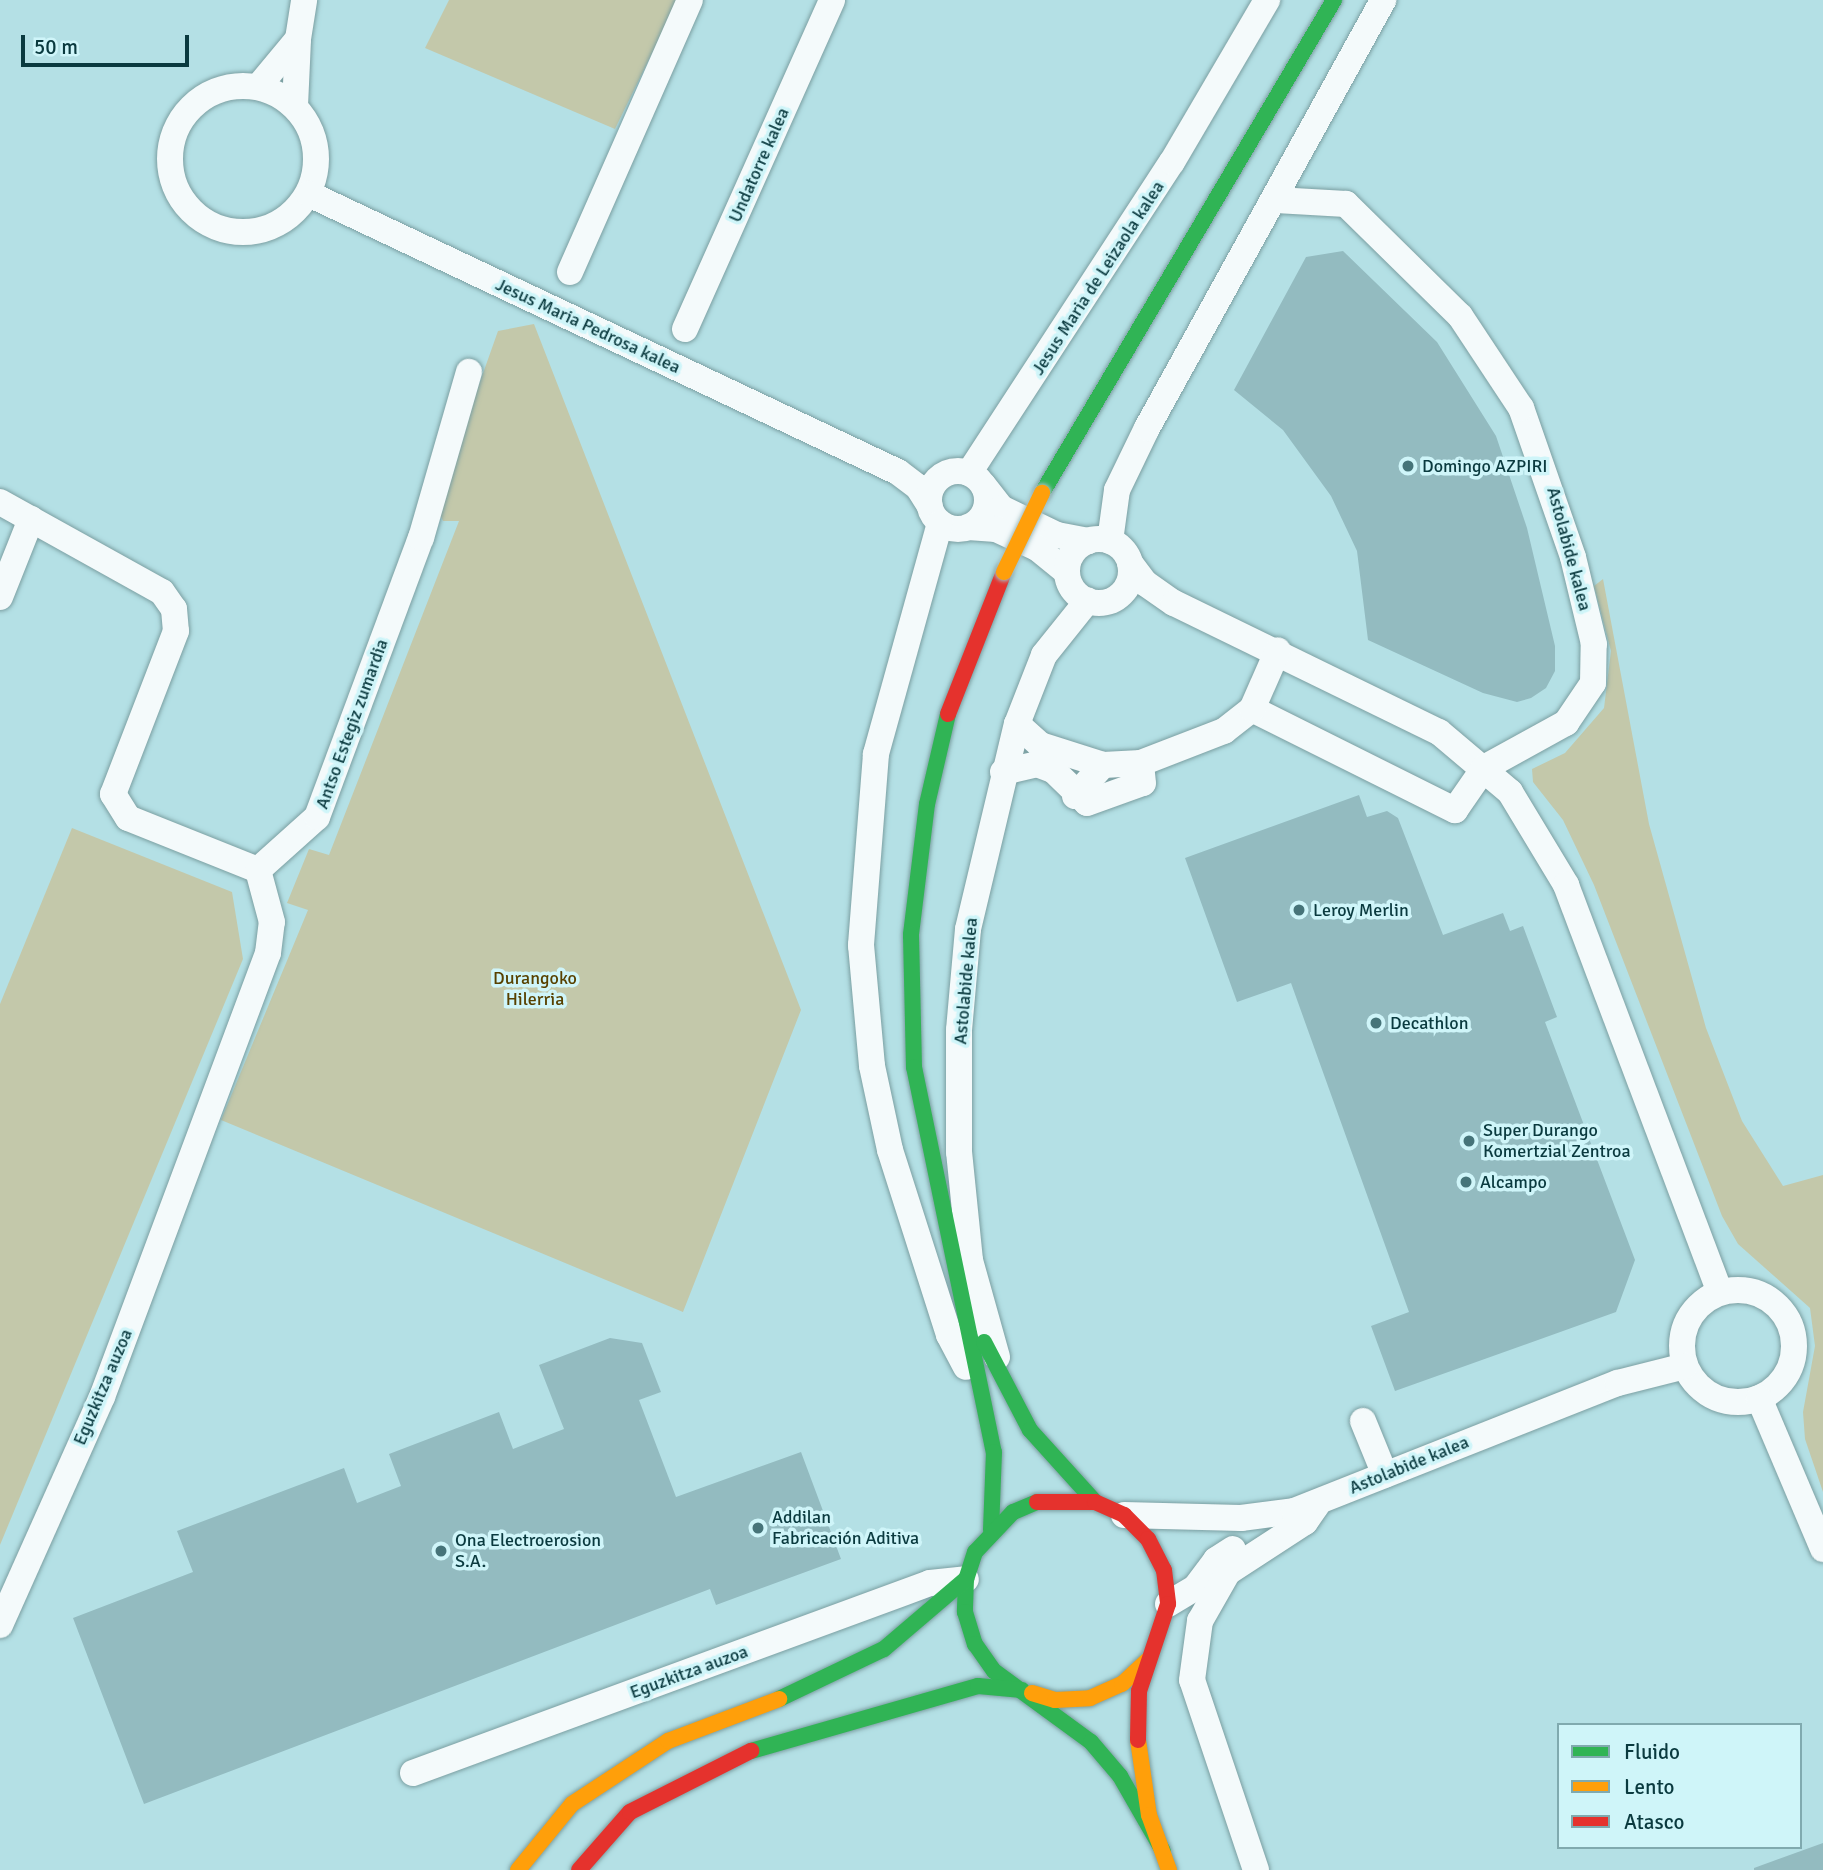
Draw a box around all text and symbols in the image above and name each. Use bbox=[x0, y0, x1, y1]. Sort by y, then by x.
scale bar bbox=[24, 21, 192, 65]
text: 50 m bbox=[34, 34, 78, 60]
street label: Undatorre kalea bbox=[724, 104, 794, 226]
street label: Jesus Maria de Leizaola kalea bbox=[1027, 177, 1169, 379]
street label: Jesus Maria Pedrosa kalea bbox=[492, 274, 684, 378]
place label: Domingo AZPIRI bbox=[1422, 455, 1548, 477]
marker: Domingo AZPIRI bbox=[1400, 458, 1416, 474]
street label: Astolabide kalea bbox=[1542, 485, 1596, 613]
street label: Antso Estegiz zumardia bbox=[311, 636, 393, 812]
place label: Leroy Merlin bbox=[1313, 899, 1409, 921]
marker: Leroy Merlin bbox=[1291, 902, 1307, 918]
street label: Astolabide kalea bbox=[950, 917, 982, 1045]
park label: Durangoko Hilerria bbox=[493, 968, 577, 1010]
place label: Decathlon bbox=[1390, 1012, 1468, 1034]
marker: Decathlon bbox=[1368, 1015, 1384, 1031]
place label: Super Durango Komertzial Zentroa bbox=[1483, 1120, 1631, 1162]
marker: Super Durango Komertzial Zentroa bbox=[1461, 1133, 1477, 1149]
place label: Alcampo bbox=[1480, 1171, 1547, 1193]
marker: Alcampo bbox=[1458, 1174, 1474, 1190]
street label: Eguzkitza auzoa bbox=[69, 1326, 137, 1448]
street label: Astolabide kalea bbox=[1346, 1431, 1472, 1499]
place label: Addilan Fabricación Aditiva bbox=[772, 1507, 919, 1550]
marker: Addilan Fabricación Aditiva bbox=[750, 1520, 766, 1536]
place label: Ona Electroerosion S.A. bbox=[455, 1530, 601, 1572]
marker: Ona Electroerosion S.A. bbox=[433, 1543, 449, 1559]
street label: Eguzkitza auzoa bbox=[627, 1641, 751, 1703]
legend bbox=[1557, 1723, 1802, 1849]
text: Fluido bbox=[1624, 1739, 1680, 1765]
text: Lento bbox=[1624, 1774, 1674, 1800]
text: Atasco bbox=[1624, 1809, 1684, 1835]

